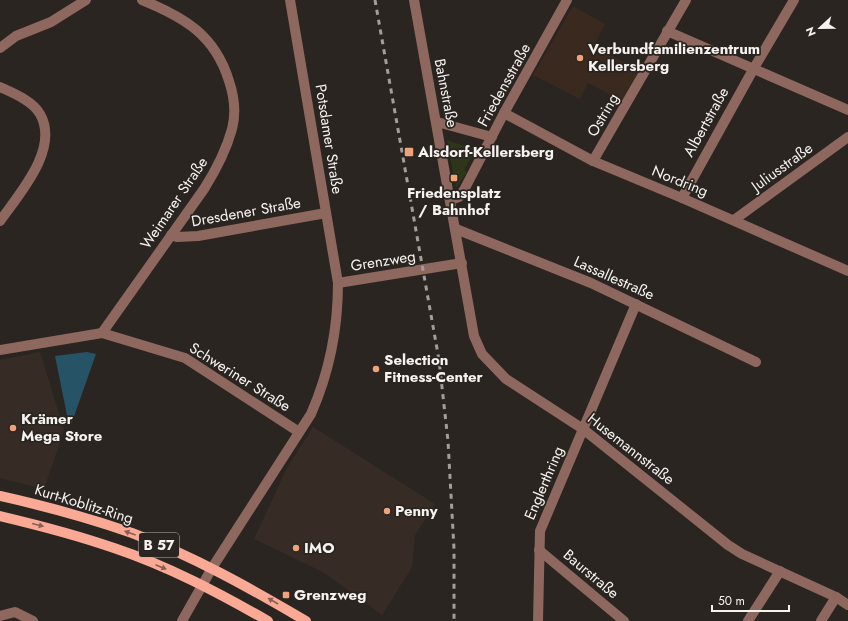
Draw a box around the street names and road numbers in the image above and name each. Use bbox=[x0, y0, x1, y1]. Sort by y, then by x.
street label: Friedensstraße bbox=[472, 39, 536, 131]
street label: Bahnstraße bbox=[429, 57, 463, 129]
street label: Potsdamer Straße bbox=[309, 83, 349, 196]
street label: Albertstraße bbox=[678, 83, 734, 161]
street label: Ostring bbox=[582, 89, 624, 141]
street label: Juliusstraße bbox=[745, 137, 817, 198]
street label: Weimarer Straße bbox=[135, 152, 213, 253]
street label: Nordring bbox=[649, 160, 711, 202]
street label: Dresdener Straße bbox=[190, 192, 303, 232]
street label: Grenzweg bbox=[349, 245, 417, 277]
street label: Lassallestraße bbox=[570, 250, 658, 306]
street label: Schweriner Straße bbox=[185, 337, 295, 417]
street label: Husemannstraße bbox=[583, 408, 679, 490]
street label: Englerthring bbox=[519, 443, 569, 523]
street label: Kurt-Koblitz-Ring bbox=[32, 479, 136, 529]
road number: B 57 bbox=[139, 533, 179, 557]
street label: Baurstraße bbox=[558, 544, 624, 604]

